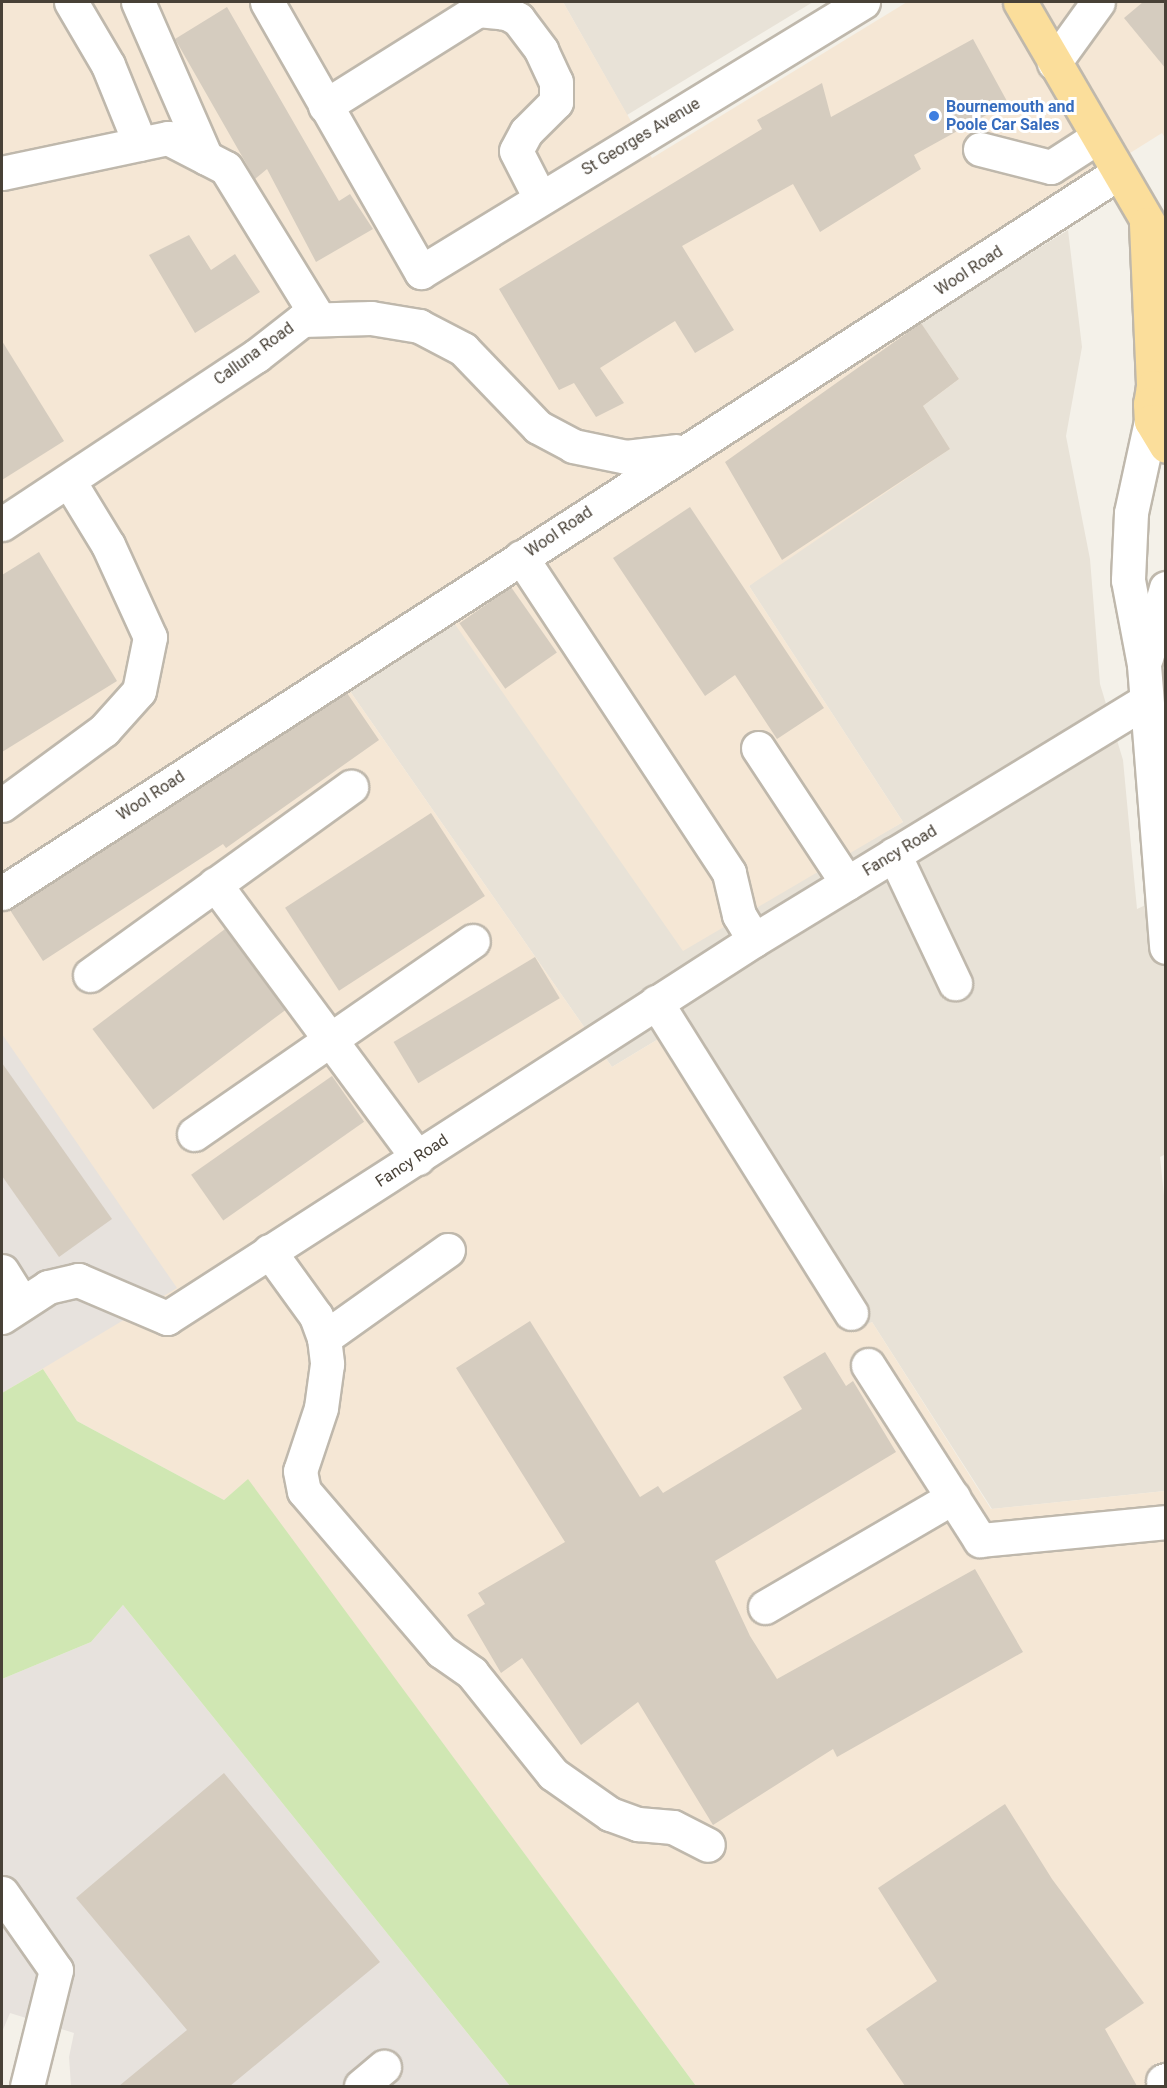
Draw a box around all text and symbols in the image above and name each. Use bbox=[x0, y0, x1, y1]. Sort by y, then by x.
street label: St Georges Avenue bbox=[578, 94, 704, 180]
place label: Bournemouth and Poole Car Sales bbox=[946, 97, 1074, 135]
marker: Bournemouth and Poole Car Sales bbox=[927, 109, 941, 123]
street label: Wool Road bbox=[932, 242, 1006, 300]
street label: Calluna Road bbox=[210, 319, 298, 389]
street label: Wool Road bbox=[522, 503, 596, 561]
street label: Wool Road bbox=[114, 767, 188, 825]
street label: Fancy Road bbox=[860, 821, 940, 881]
street label: Fancy Road bbox=[372, 1130, 452, 1192]

